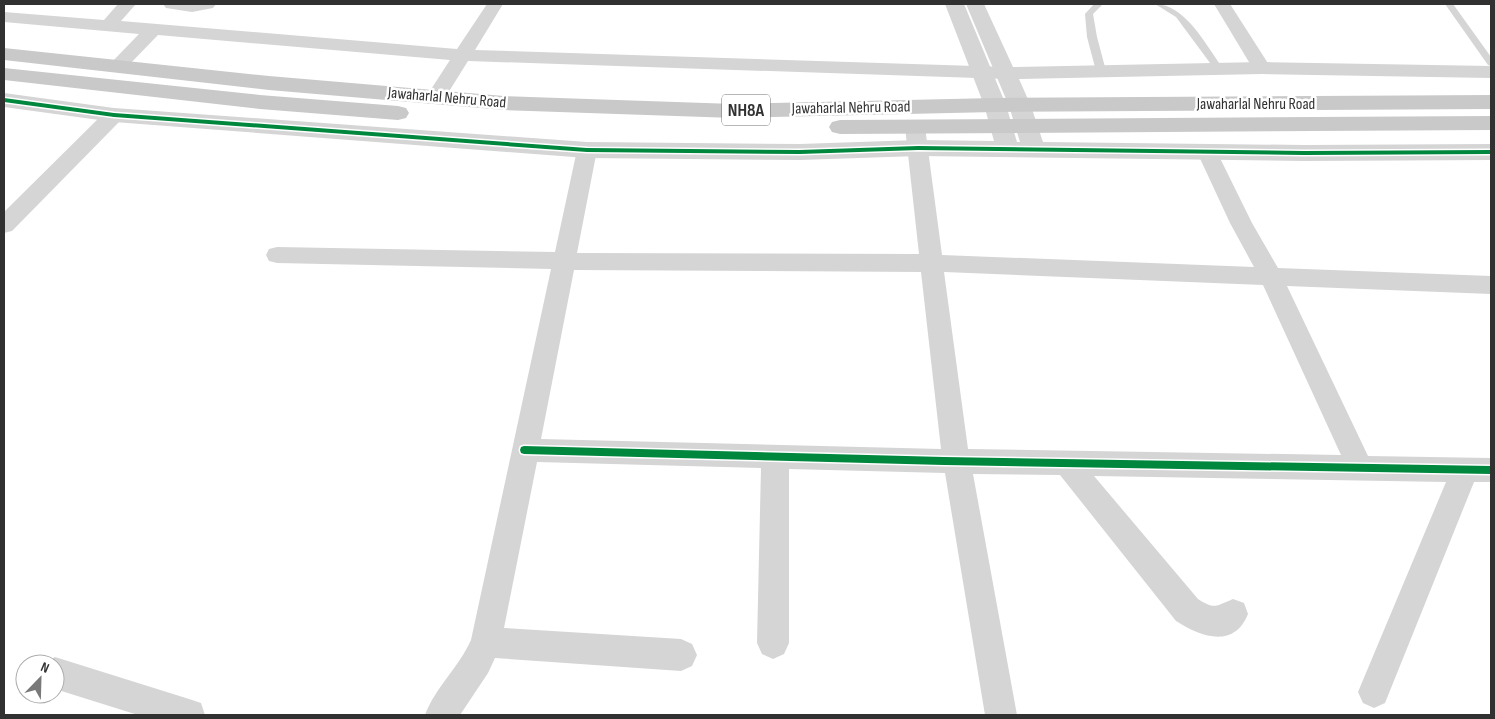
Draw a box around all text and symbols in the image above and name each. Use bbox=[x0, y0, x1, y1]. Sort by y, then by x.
street label: Jawaharlal Nehru Road bbox=[386, 83, 507, 113]
road number: NH8A bbox=[722, 94, 770, 126]
street label: Jawaharlal Nehru Road bbox=[1196, 95, 1315, 114]
street label: Jawaharlal Nehru Road bbox=[791, 97, 910, 119]
north arrow bbox=[15, 654, 65, 704]
text: N bbox=[38, 658, 52, 677]

